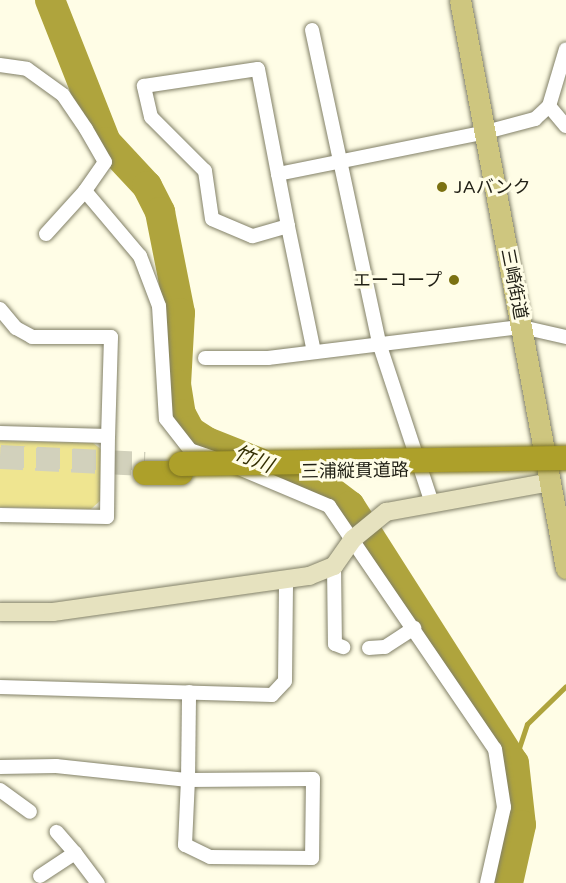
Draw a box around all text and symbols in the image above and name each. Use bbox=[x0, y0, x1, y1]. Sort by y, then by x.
place label: JAバンク bbox=[454, 176, 530, 198]
marker: JAバンク bbox=[435, 180, 449, 194]
street label: 三崎街道 bbox=[497, 247, 531, 321]
place label: エーコープ bbox=[352, 269, 442, 291]
marker: エーコープ bbox=[447, 273, 461, 287]
water label: 竹川 bbox=[230, 441, 276, 479]
street label: 三浦縦貫道路 bbox=[301, 459, 409, 483]

